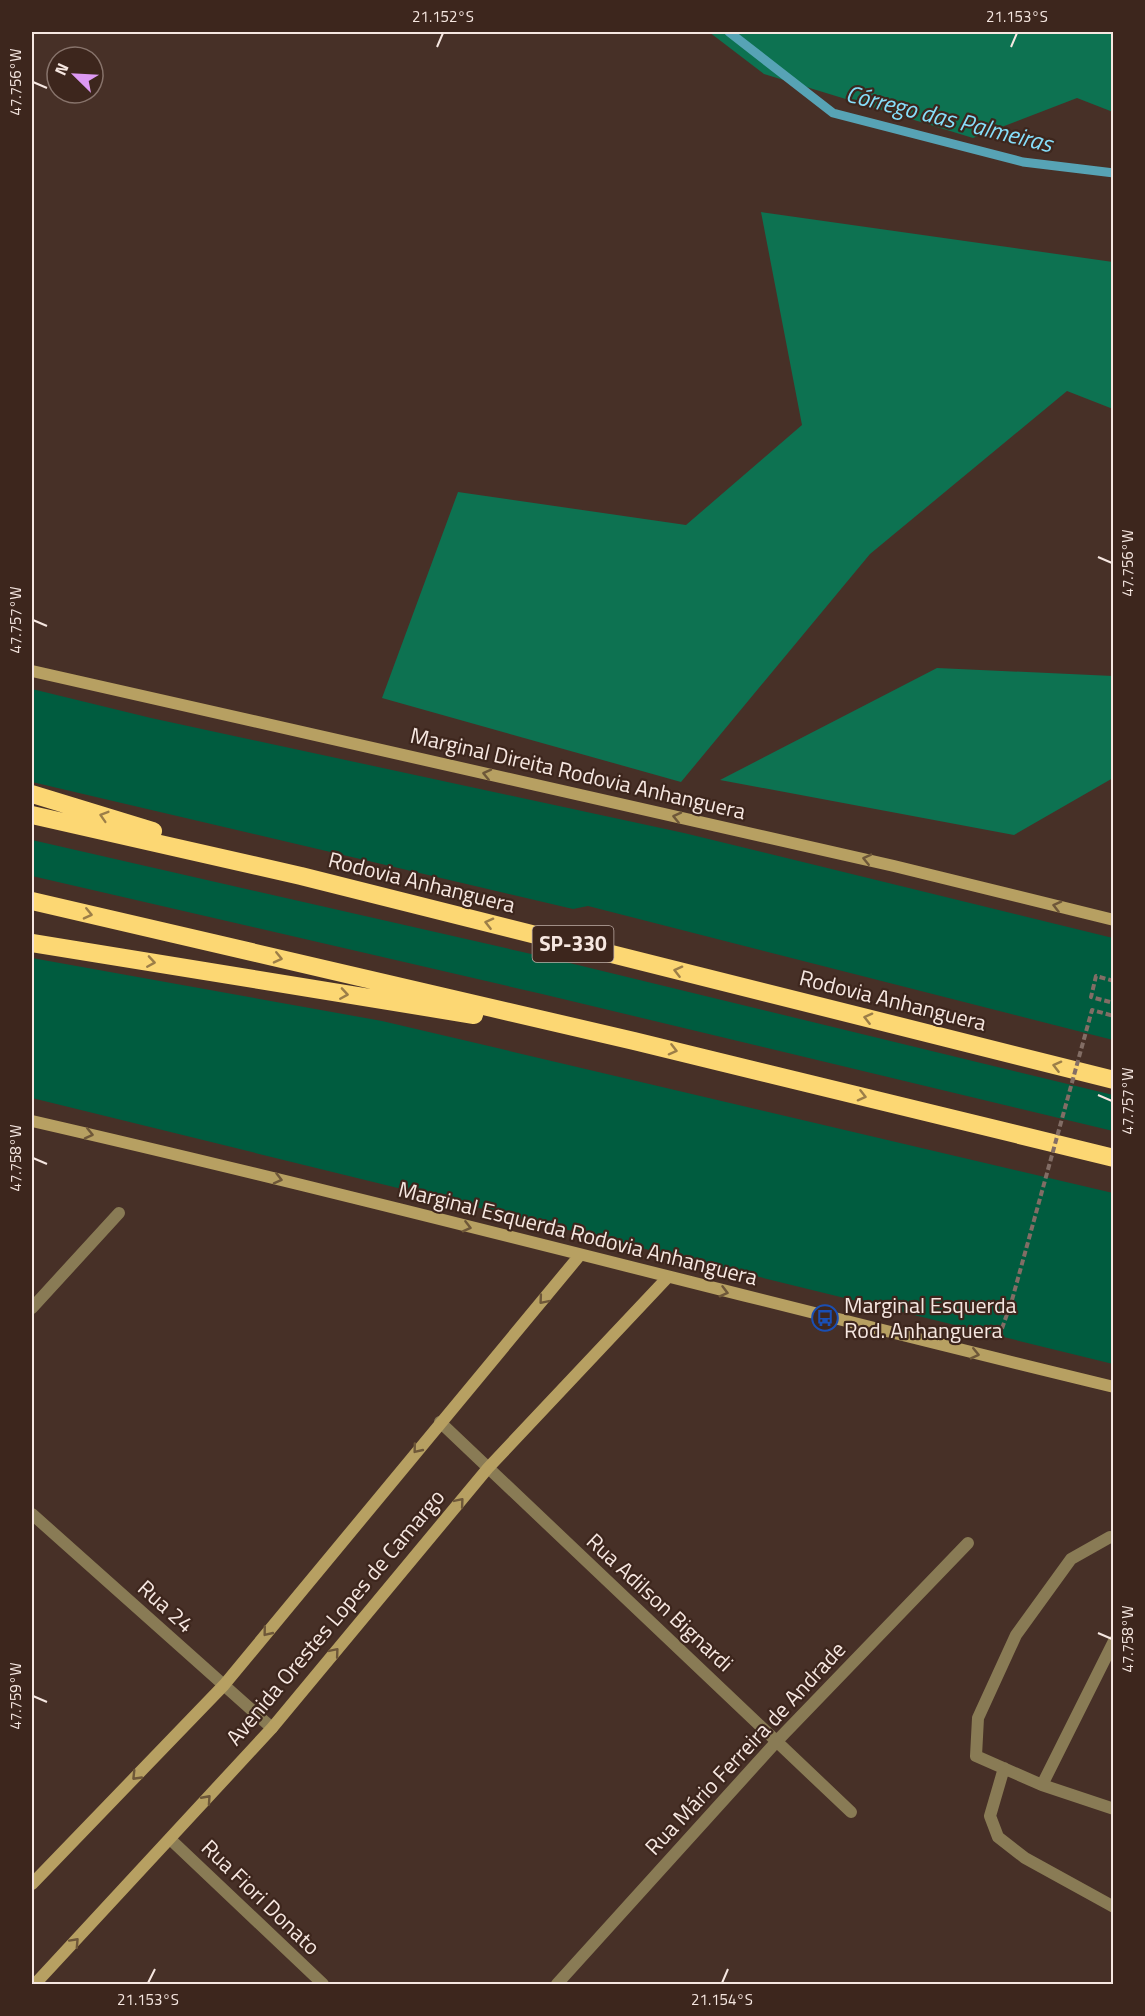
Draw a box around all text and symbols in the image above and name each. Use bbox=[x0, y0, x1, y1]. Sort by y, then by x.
text: 21.152°S bbox=[412, 5, 474, 28]
text: 21.153°S bbox=[986, 5, 1048, 28]
north arrow bbox=[45, 45, 105, 105]
text: 47.756°W bbox=[4, 49, 27, 115]
text: N bbox=[48, 59, 75, 79]
water label: Córrego das Palmeiras bbox=[842, 75, 1058, 162]
text: 47.756°W bbox=[1116, 530, 1139, 596]
text: 47.757°W bbox=[4, 587, 27, 653]
street label: Marginal Direita Rodovia Anhanguera bbox=[407, 718, 749, 828]
one-way arrow bbox=[482, 768, 492, 781]
one-way arrow bbox=[99, 811, 110, 824]
one-way arrow bbox=[672, 811, 682, 824]
street label: Rodovia Anhanguera bbox=[325, 842, 519, 922]
one-way arrow bbox=[863, 854, 873, 867]
one-way arrow bbox=[1052, 900, 1062, 913]
one-way arrow bbox=[83, 907, 93, 920]
one-way arrow bbox=[485, 918, 495, 931]
road number: SP-330 bbox=[532, 926, 614, 962]
one-way arrow bbox=[273, 951, 283, 964]
one-way arrow bbox=[147, 956, 156, 968]
street label: Rodovia Anhanguera bbox=[796, 960, 990, 1040]
one-way arrow bbox=[674, 965, 684, 978]
one-way arrow bbox=[339, 987, 349, 999]
one-way arrow bbox=[863, 1013, 873, 1026]
one-way arrow bbox=[668, 1043, 678, 1056]
one-way arrow bbox=[1052, 1060, 1062, 1073]
text: 47.757°W bbox=[1116, 1068, 1139, 1134]
one-way arrow bbox=[857, 1089, 867, 1102]
text: 47.758°W bbox=[4, 1125, 27, 1191]
one-way arrow bbox=[83, 1127, 93, 1140]
one-way arrow bbox=[273, 1172, 283, 1185]
street label: Marginal Esquerda Rodovia Anhanguera bbox=[395, 1172, 761, 1294]
one-way arrow bbox=[462, 1219, 472, 1232]
one-way arrow bbox=[719, 1284, 729, 1297]
place label: Marginal Esquerda Rod. Anhanguera bbox=[844, 1288, 1017, 1347]
one-way arrow bbox=[539, 1293, 550, 1304]
bus stop icon: Marginal Esquerda Rod. Anhanguera bbox=[810, 1303, 840, 1333]
one-way arrow bbox=[969, 1346, 979, 1359]
one-way arrow bbox=[414, 1442, 425, 1453]
street label: Avenida Orestes Lopes de Camargo bbox=[217, 1481, 453, 1753]
one-way arrow bbox=[453, 1498, 464, 1509]
street label: Rua Adilson Bignardi bbox=[579, 1525, 741, 1679]
street label: Rua 24 bbox=[130, 1571, 202, 1641]
text: 47.758°W bbox=[1116, 1606, 1139, 1672]
one-way arrow bbox=[263, 1626, 274, 1637]
street label: Rua Mário Ferreira de Andrade bbox=[637, 1633, 853, 1863]
one-way arrow bbox=[328, 1648, 339, 1659]
text: 47.759°W bbox=[4, 1663, 27, 1729]
one-way arrow bbox=[132, 1769, 143, 1780]
one-way arrow bbox=[200, 1795, 211, 1805]
street label: Rua Fiori Donato bbox=[194, 1831, 328, 1963]
one-way arrow bbox=[67, 1938, 78, 1949]
text: 21.153°S bbox=[117, 1988, 179, 2011]
text: 21.154°S bbox=[691, 1988, 753, 2011]

